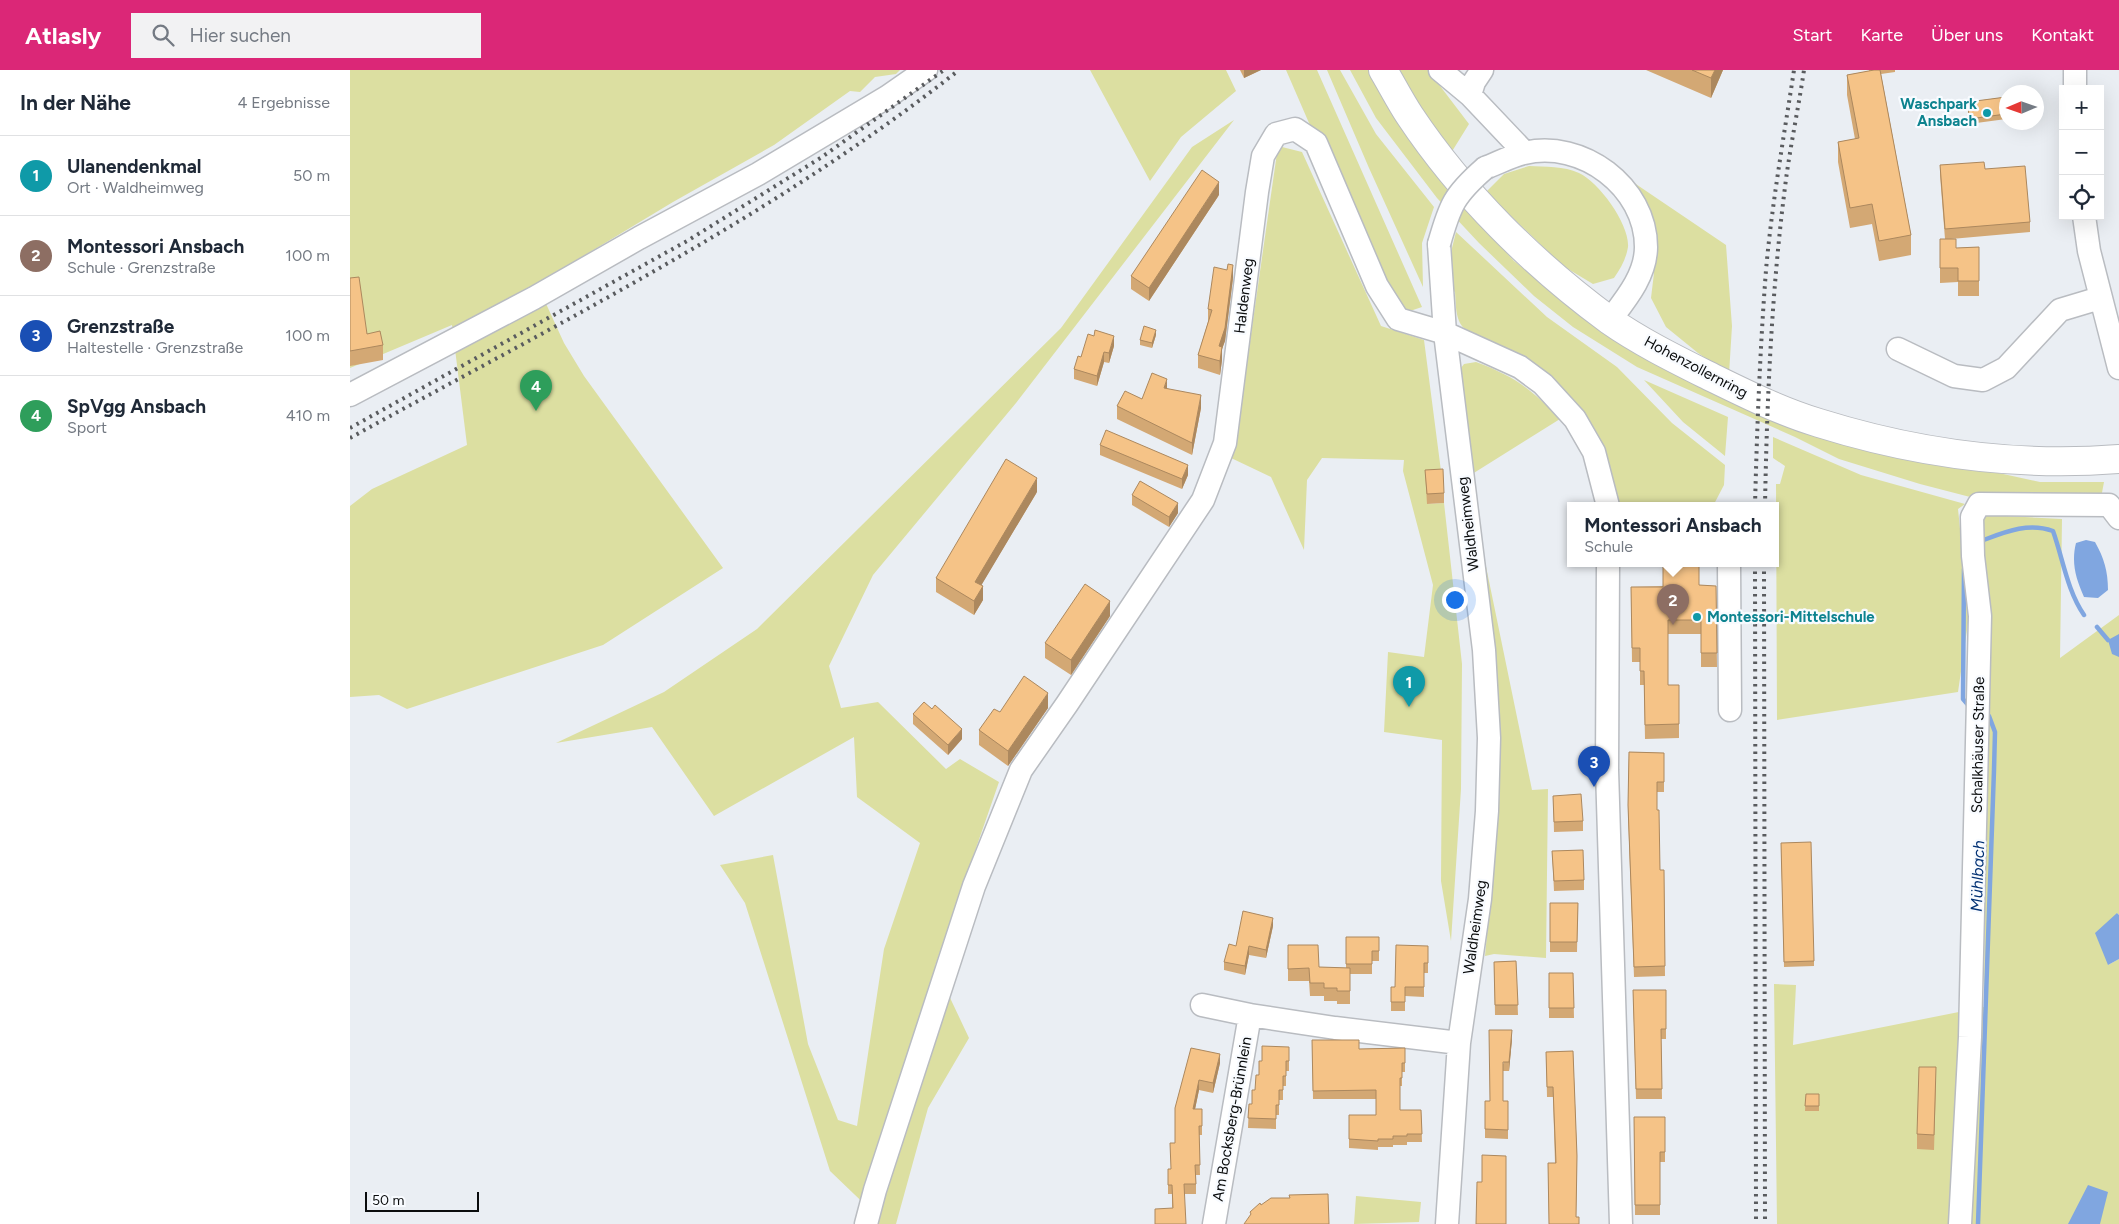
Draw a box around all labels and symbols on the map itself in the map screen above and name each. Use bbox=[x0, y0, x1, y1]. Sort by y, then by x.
north arrow bbox=[1999, 85, 2044, 130]
place label: Waschpark Ansbach bbox=[1900, 95, 1977, 130]
marker: Waschpark Ansbach bbox=[1981, 107, 1993, 119]
street label: Haldenweg bbox=[1230, 257, 1258, 335]
street label: Hohenzollernring bbox=[1641, 332, 1751, 402]
pin: 4 bbox=[520, 370, 552, 411]
street label: Waldheimweg bbox=[1453, 476, 1483, 572]
pin: 2 bbox=[1657, 584, 1689, 625]
your location bbox=[1442, 587, 1468, 613]
place label: Montessori-Mittelschule bbox=[1707, 608, 1875, 626]
marker: Montessori-Mittelschule bbox=[1691, 611, 1703, 623]
pin: 1 bbox=[1393, 666, 1425, 707]
street label: Schalkhäuser Straße bbox=[1968, 677, 1988, 813]
pin: 3 bbox=[1578, 746, 1610, 787]
water label: Mühlbach bbox=[1967, 840, 1988, 912]
street label: Waldheimweg bbox=[1459, 879, 1491, 975]
street label: Am Bocksberg-Brünnlein bbox=[1209, 1035, 1255, 1203]
scale bar bbox=[365, 1189, 479, 1212]

